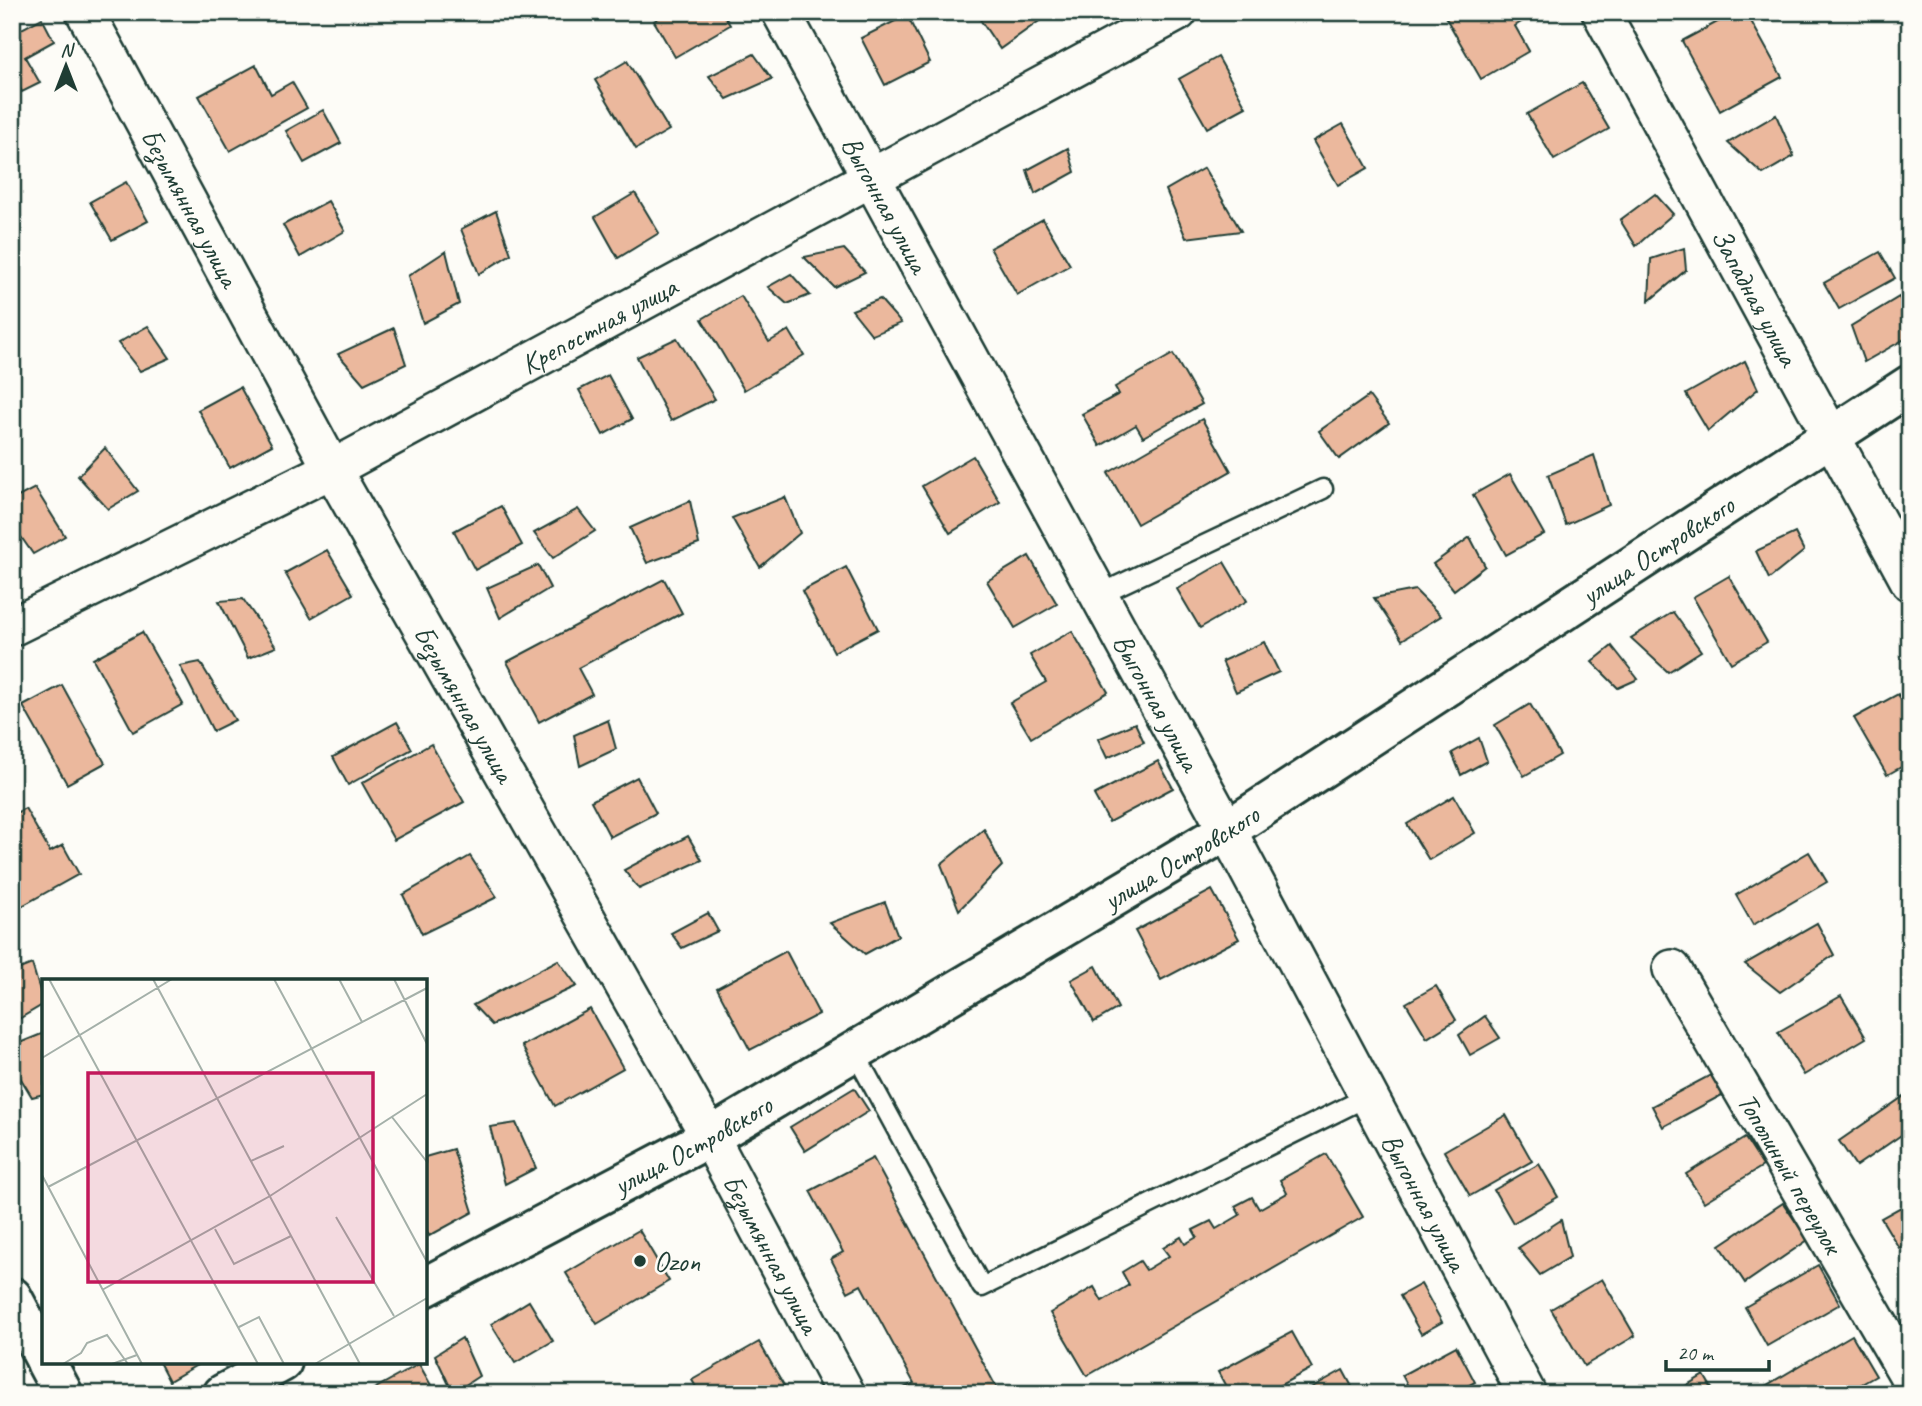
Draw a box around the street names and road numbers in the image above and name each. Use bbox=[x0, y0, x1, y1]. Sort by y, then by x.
street label: Безымянная улица bbox=[134, 122, 249, 295]
street label: Выгонная улица bbox=[834, 130, 938, 281]
street label: Западная улица bbox=[1704, 222, 1808, 373]
street label: Крепостная улица bbox=[515, 268, 684, 381]
street label: улица Островского bbox=[1573, 486, 1742, 613]
street label: Безымянная улица bbox=[406, 619, 524, 790]
street label: Выгонная улица bbox=[1106, 628, 1210, 779]
street label: улица Островского bbox=[1095, 795, 1267, 918]
street label: улица Островского bbox=[606, 1086, 780, 1203]
street label: Тополиный переулок bbox=[1730, 1086, 1852, 1262]
street label: Выгонная улица bbox=[1374, 1127, 1477, 1279]
street label: Безымянная улица bbox=[715, 1168, 829, 1341]

